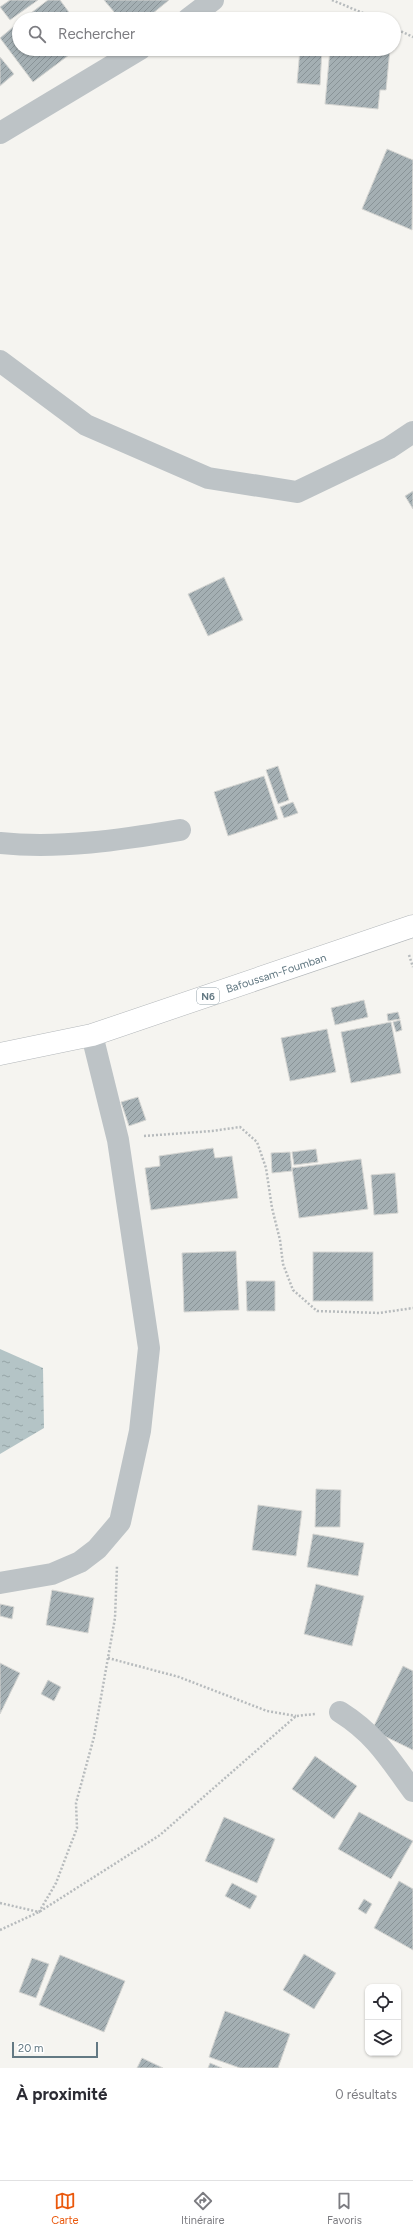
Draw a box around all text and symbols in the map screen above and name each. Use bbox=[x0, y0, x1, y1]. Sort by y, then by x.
search box bbox=[12, 12, 401, 56]
icon: search bbox=[26, 23, 48, 45]
text: Rechercher bbox=[58, 25, 135, 43]
street label: Bafoussam-Foumban bbox=[224, 951, 328, 996]
road number: N6 bbox=[197, 988, 219, 1004]
map controls bbox=[365, 1984, 401, 2056]
button: locate bbox=[365, 1984, 401, 2020]
button: layers bbox=[365, 2020, 401, 2056]
scale bar bbox=[12, 2040, 98, 2059]
text: 20 m bbox=[18, 2042, 43, 2055]
text: À proximité bbox=[16, 2084, 107, 2104]
text: 0 résultats bbox=[335, 2087, 397, 2102]
tab: Carte bbox=[51, 2190, 79, 2227]
tab: Itinéraire bbox=[181, 2190, 225, 2227]
tab: Favoris bbox=[327, 2190, 362, 2227]

